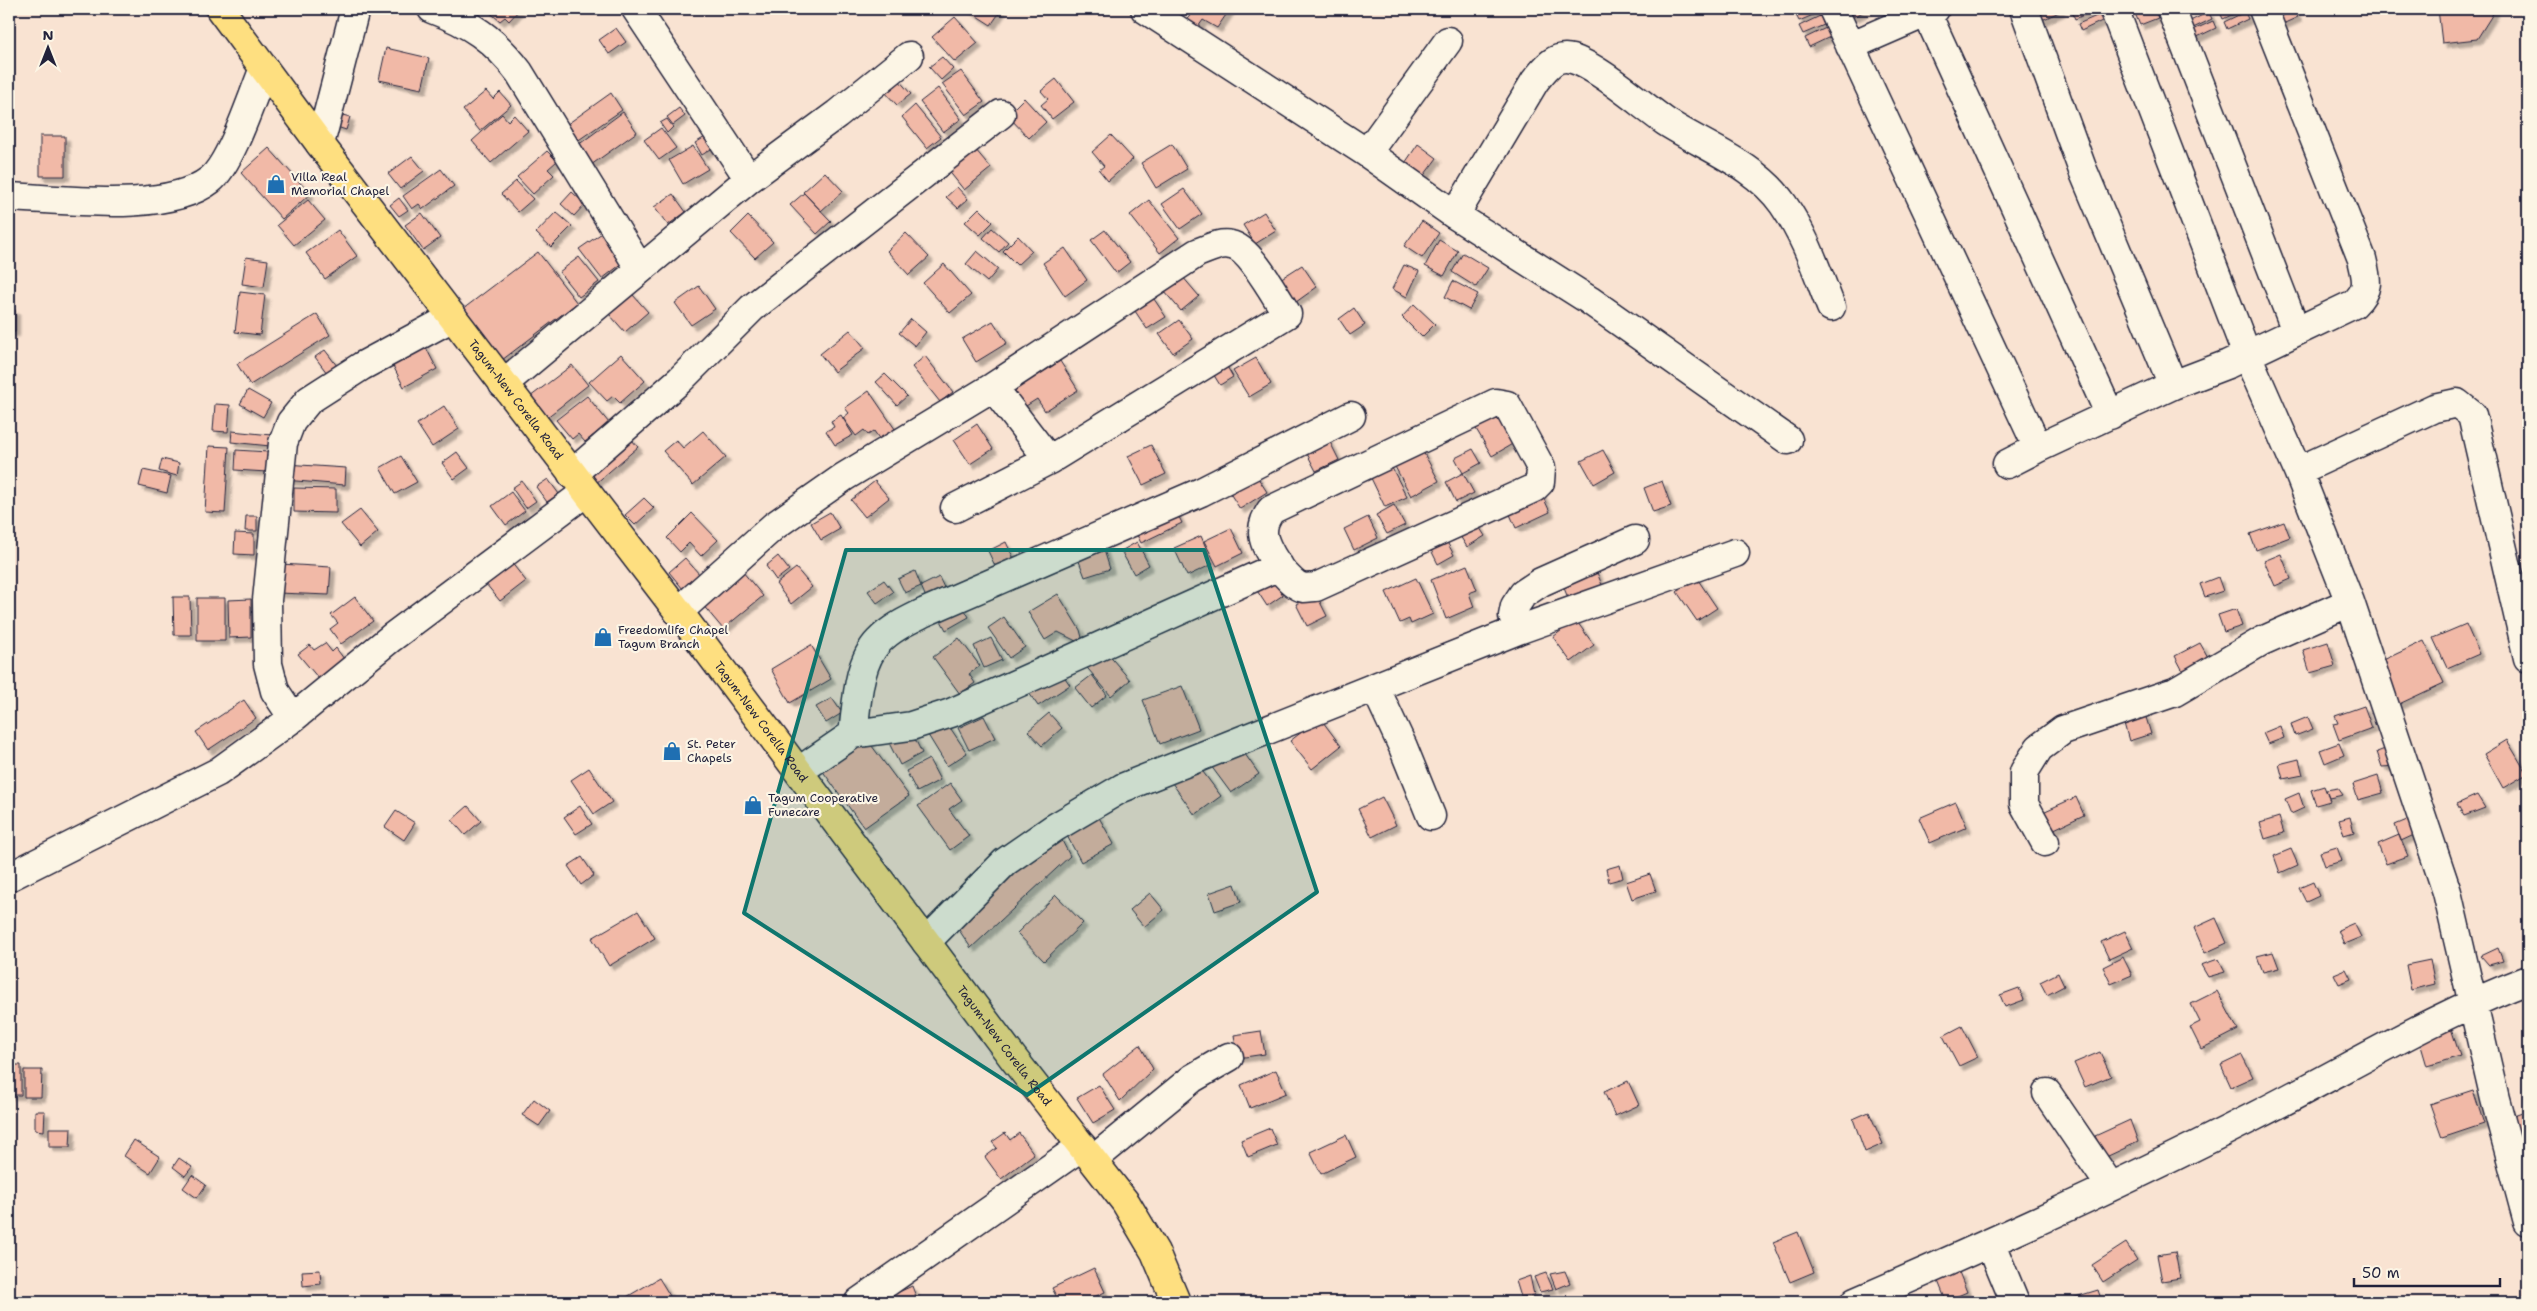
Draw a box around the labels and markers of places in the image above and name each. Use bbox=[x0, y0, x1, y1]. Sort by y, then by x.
place label: Villa Real Memorial Chapel bbox=[291, 169, 390, 199]
shop icon: Villa Real Memorial Chapel bbox=[265, 173, 287, 195]
place label: Freedomlife Chapel Tagum Branch bbox=[618, 622, 729, 652]
shop icon: Freedomlife Chapel Tagum Branch bbox=[592, 626, 614, 648]
place label: St. Peter Chapels bbox=[687, 736, 736, 766]
shop icon: St. Peter Chapels bbox=[661, 740, 683, 762]
place label: Tagum Cooperative Funecare bbox=[768, 790, 879, 820]
shop icon: Tagum Cooperative Funecare bbox=[742, 794, 764, 816]

